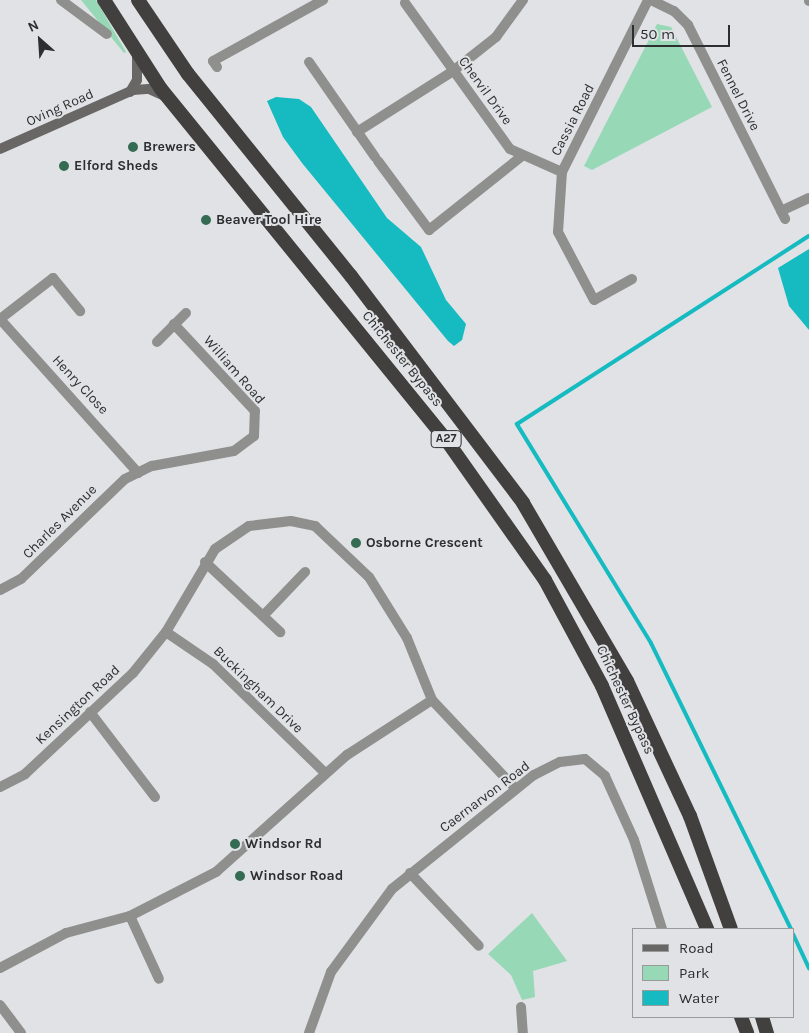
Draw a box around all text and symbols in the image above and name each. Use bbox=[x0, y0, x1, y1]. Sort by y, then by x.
north arrow bbox=[15, 15, 65, 65]
scale bar bbox=[634, 15, 732, 47]
text: N bbox=[25, 16, 41, 36]
text: 50 m bbox=[640, 25, 675, 43]
street label: Chervil Drive bbox=[455, 54, 515, 128]
street label: Fennel Drive bbox=[713, 56, 763, 134]
street label: Cassia Road bbox=[548, 81, 598, 159]
street label: Oving Road bbox=[24, 86, 96, 130]
place label: Brewers bbox=[143, 139, 196, 155]
marker: Brewers bbox=[127, 141, 139, 153]
place label: Elford Sheds bbox=[74, 158, 158, 174]
marker: Elford Sheds bbox=[58, 160, 70, 172]
place label: Beaver Tool Hire bbox=[216, 212, 322, 228]
marker: Beaver Tool Hire bbox=[200, 214, 212, 226]
street label: Chichester Bypass bbox=[358, 308, 446, 410]
street label: William Road bbox=[200, 332, 268, 408]
street label: Henry Close bbox=[48, 352, 112, 418]
road number: A27 bbox=[430, 429, 462, 448]
street label: Charles Avenue bbox=[20, 482, 100, 562]
place label: Osborne Crescent bbox=[366, 535, 483, 551]
marker: Osborne Crescent bbox=[350, 537, 362, 549]
street label: Buckingham Drive bbox=[210, 643, 306, 737]
street label: Chichester Bypass bbox=[592, 643, 658, 757]
street label: Kensington Road bbox=[32, 662, 124, 748]
street label: Caernarvon Road bbox=[437, 758, 533, 836]
place label: Windsor Rd bbox=[245, 836, 322, 852]
marker: Windsor Rd bbox=[229, 838, 241, 850]
place label: Windsor Road bbox=[250, 868, 343, 884]
marker: Windsor Road bbox=[234, 870, 246, 882]
legend bbox=[632, 928, 794, 1018]
text: Road bbox=[679, 939, 714, 957]
text: Park bbox=[679, 964, 709, 982]
text: Water bbox=[679, 989, 719, 1007]

